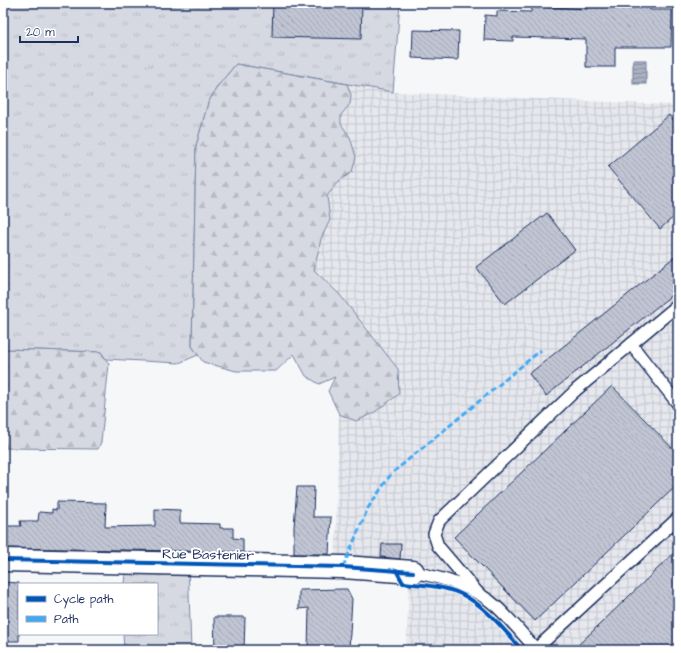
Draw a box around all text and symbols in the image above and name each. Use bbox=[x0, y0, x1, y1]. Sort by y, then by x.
scale bar bbox=[20, 18, 78, 44]
text: 20 m bbox=[26, 24, 55, 41]
street label: Rue Bastenier bbox=[162, 544, 254, 566]
legend bbox=[18, 583, 158, 635]
text: Cycle path bbox=[54, 591, 113, 609]
text: Path bbox=[54, 611, 79, 628]

